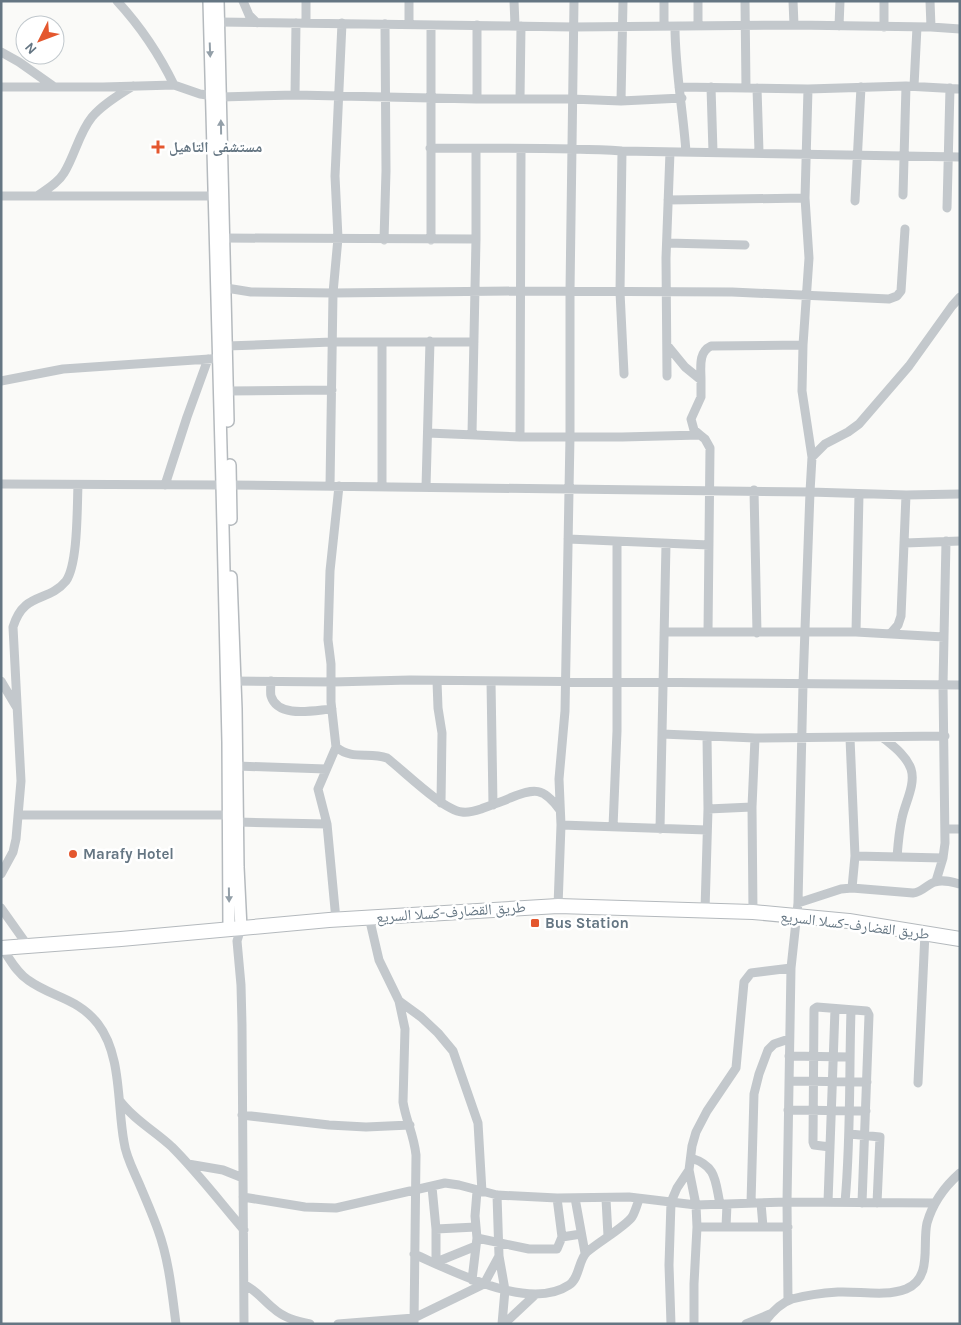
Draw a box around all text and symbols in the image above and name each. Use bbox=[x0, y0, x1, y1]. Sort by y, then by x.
north arrow bbox=[15, 15, 65, 65]
text: N bbox=[21, 39, 40, 58]
one-way arrow bbox=[206, 42, 214, 58]
one-way arrow bbox=[217, 119, 225, 135]
place label: مستشفى التاهيل bbox=[169, 138, 262, 156]
marker: مستشفى التاهيل bbox=[151, 140, 165, 154]
place label: Marafy Hotel bbox=[83, 845, 174, 863]
marker: Marafy Hotel bbox=[67, 848, 79, 860]
one-way arrow bbox=[225, 887, 233, 903]
street label: طريق القضارف-كسلا السريع bbox=[376, 898, 527, 927]
street label: طريق القضارف-كسلا السريع bbox=[779, 907, 931, 944]
place label: Bus Station bbox=[545, 914, 629, 932]
marker: Bus Station bbox=[529, 917, 541, 929]

